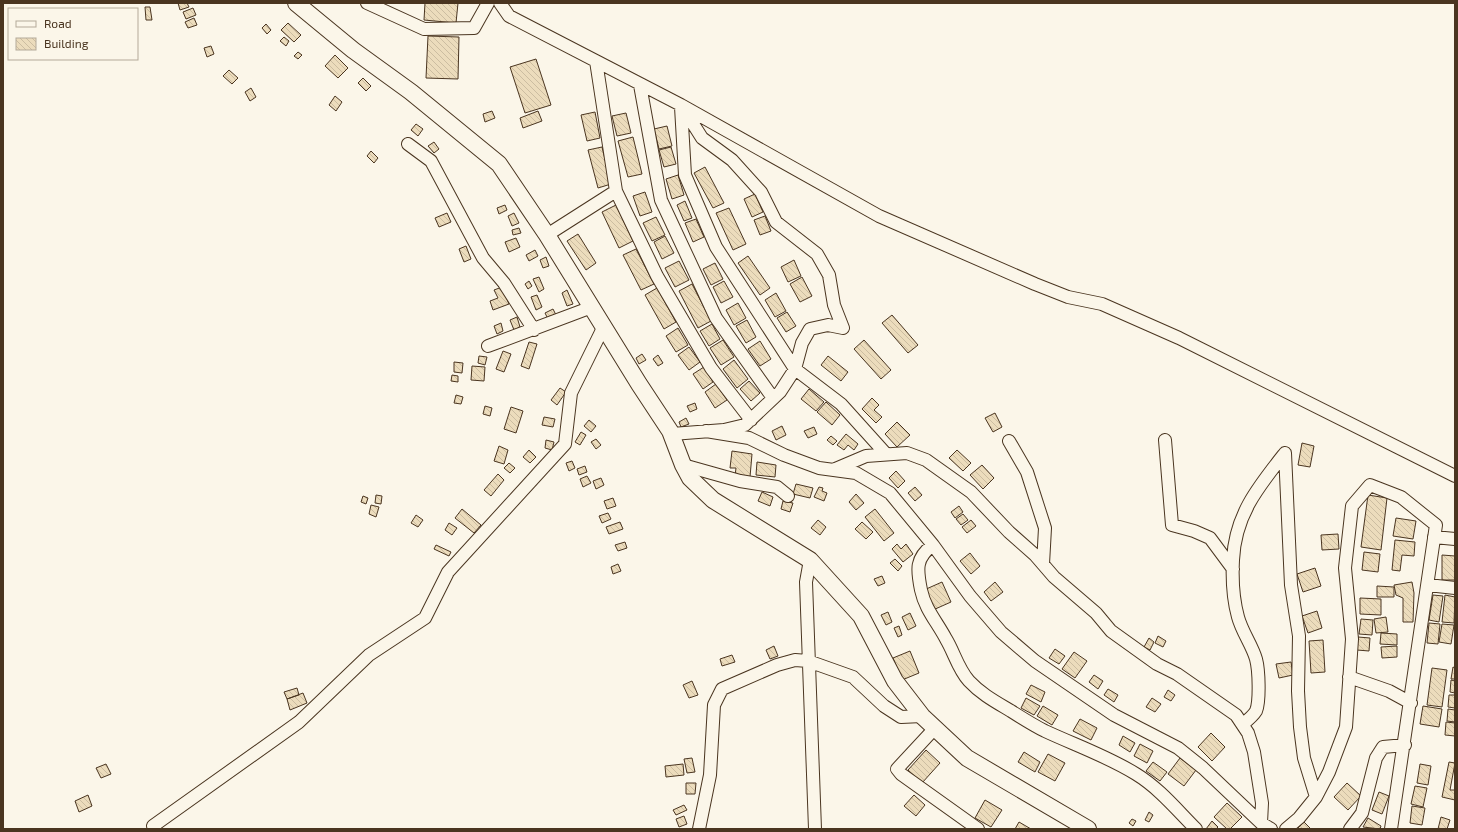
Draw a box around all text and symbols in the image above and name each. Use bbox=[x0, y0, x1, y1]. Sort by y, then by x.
legend bbox=[8, 8, 138, 60]
text: Road bbox=[44, 16, 72, 30]
text: Building bbox=[44, 36, 89, 50]

